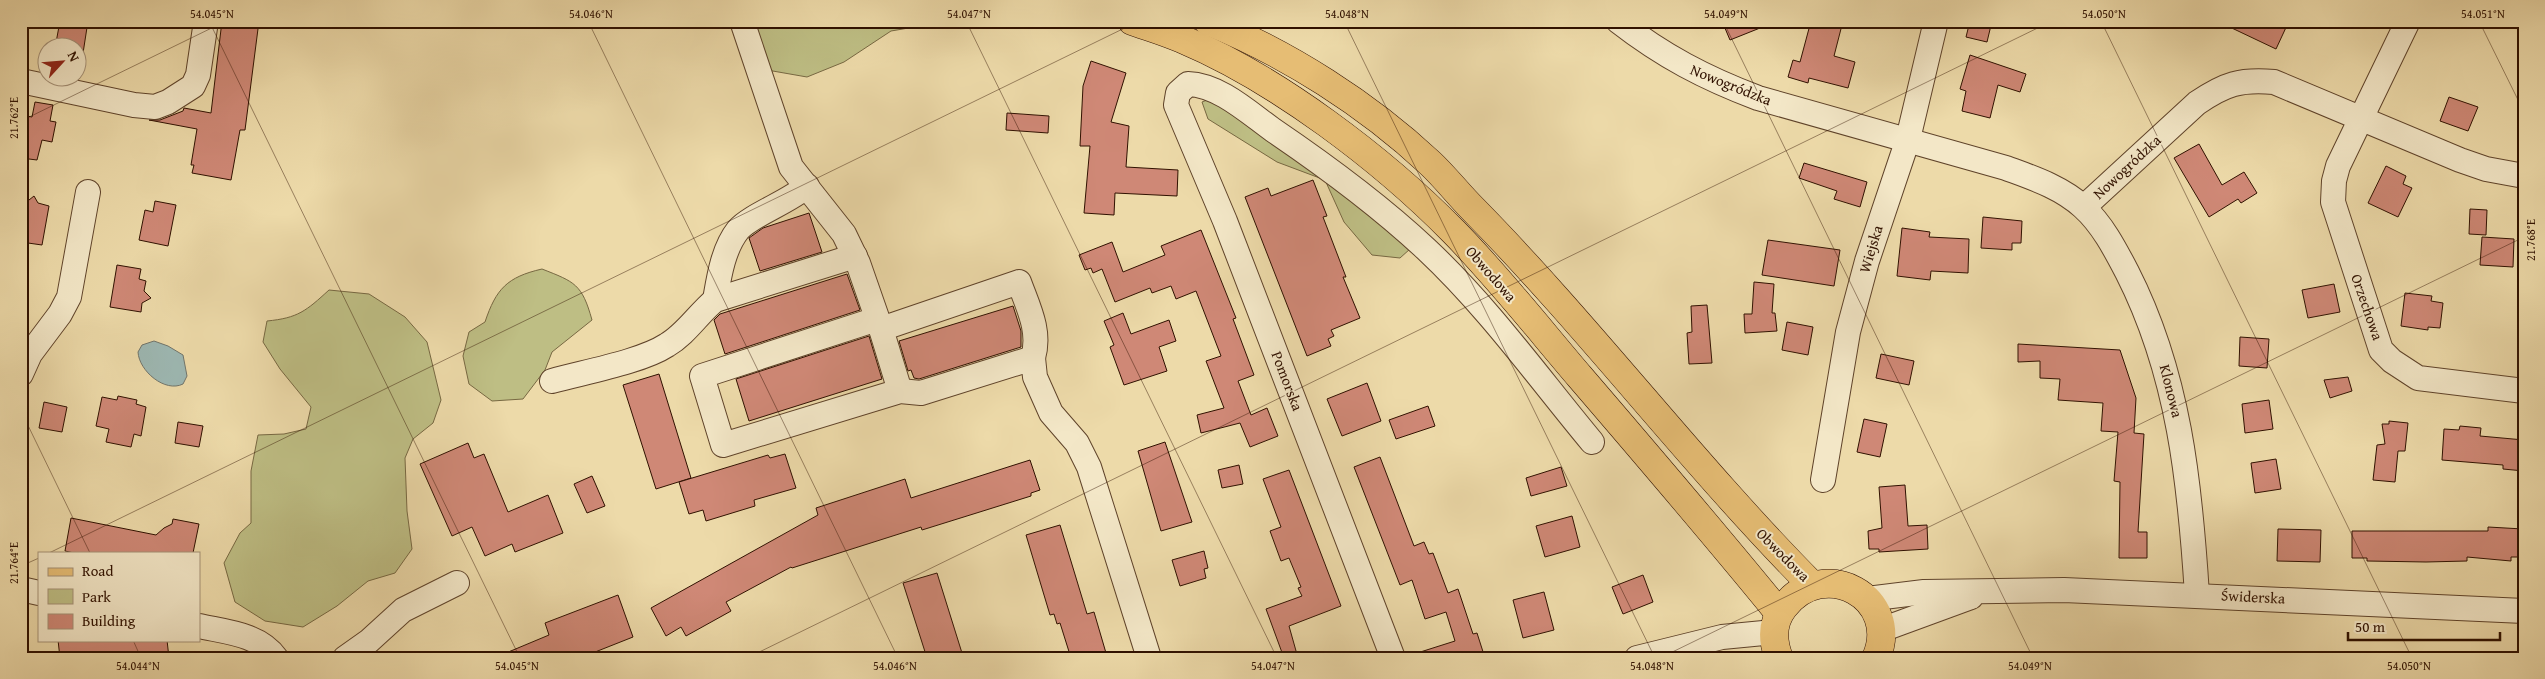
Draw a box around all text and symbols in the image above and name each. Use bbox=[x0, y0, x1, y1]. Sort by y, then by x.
text: 54.045°N bbox=[190, 5, 234, 22]
text: 54.046°N bbox=[569, 5, 613, 22]
text: 54.047°N bbox=[947, 5, 991, 22]
text: 54.048°N bbox=[1325, 5, 1369, 22]
text: 54.049°N bbox=[1704, 5, 1748, 22]
text: 54.050°N bbox=[2082, 5, 2126, 22]
text: 54.051°N bbox=[2461, 5, 2505, 22]
north arrow bbox=[38, 38, 88, 88]
text: N bbox=[63, 48, 85, 65]
street label: Nowogródzka bbox=[1687, 59, 1775, 110]
text: 21.762°E bbox=[5, 97, 22, 139]
street label: Nowogródzka bbox=[2088, 130, 2165, 204]
text: 21.768°E bbox=[2522, 219, 2539, 261]
street label: Wiejska bbox=[1853, 222, 1888, 275]
street label: Obwodowa bbox=[1461, 241, 1522, 306]
street label: Orzechowa bbox=[2346, 271, 2389, 343]
street label: Pomorska bbox=[1266, 348, 1308, 414]
street label: Klonowa bbox=[2155, 362, 2188, 420]
street label: Obwodowa bbox=[1752, 523, 1815, 586]
text: 21.764°E bbox=[5, 542, 22, 584]
legend bbox=[38, 552, 200, 642]
text: Road bbox=[82, 560, 113, 581]
street label: Świderska bbox=[2220, 584, 2286, 609]
text: Park bbox=[82, 586, 111, 607]
scale bar bbox=[2348, 609, 2500, 641]
text: Building bbox=[82, 610, 136, 631]
text: 50 m bbox=[2355, 616, 2386, 637]
text: 54.044°N bbox=[116, 657, 160, 674]
text: 54.045°N bbox=[495, 657, 539, 674]
text: 54.046°N bbox=[873, 657, 917, 674]
text: 54.047°N bbox=[1251, 657, 1295, 674]
text: 54.048°N bbox=[1630, 657, 1674, 674]
text: 54.049°N bbox=[2008, 657, 2052, 674]
text: 54.050°N bbox=[2387, 657, 2431, 674]

